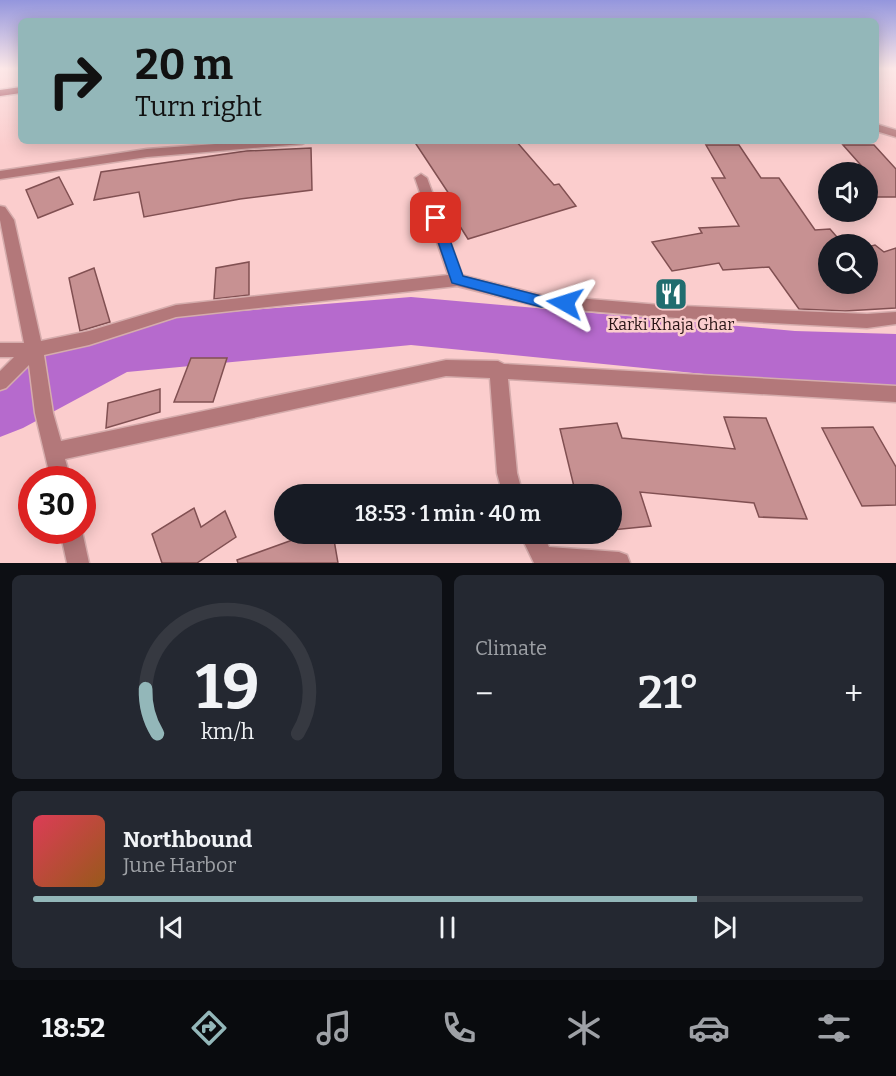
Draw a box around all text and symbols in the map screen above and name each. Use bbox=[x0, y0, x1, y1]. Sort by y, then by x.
text: 20 m bbox=[135, 40, 233, 90]
icon: right bbox=[36, 42, 114, 120]
text: Turn right bbox=[135, 91, 262, 123]
map controls bbox=[818, 162, 878, 294]
button: sound bbox=[818, 162, 878, 222]
pin bbox=[410, 192, 461, 243]
icon: arrive bbox=[419, 201, 452, 234]
button: search bbox=[818, 234, 878, 294]
position arrow bbox=[533, 271, 597, 335]
restaurant icon: Karki Khaja Ghar bbox=[653, 276, 689, 312]
place label: Karki Khaja Ghar bbox=[608, 315, 734, 334]
speed limit sign: 30 bbox=[18, 466, 96, 544]
text: 18:53 · 1 min · 40 m bbox=[355, 500, 541, 527]
text: Climate bbox=[475, 636, 547, 660]
text: 19 bbox=[195, 650, 259, 725]
text: 21° bbox=[638, 666, 700, 720]
text: − bbox=[475, 674, 493, 714]
text: + bbox=[844, 674, 863, 714]
text: km/h bbox=[200, 719, 254, 745]
text: Northbound bbox=[123, 826, 252, 853]
text: June Harbor bbox=[123, 853, 236, 877]
icon: previous bbox=[155, 911, 188, 944]
icon: pause bbox=[431, 911, 464, 944]
icon: next bbox=[708, 911, 741, 944]
icon: directions bbox=[188, 1007, 230, 1049]
icon: music bbox=[313, 1007, 355, 1049]
icon: phone bbox=[438, 1007, 480, 1049]
icon: climate bbox=[563, 1007, 605, 1049]
icon: car bbox=[688, 1007, 730, 1049]
icon: filters bbox=[813, 1007, 855, 1049]
text: 18:52 bbox=[41, 1012, 105, 1044]

